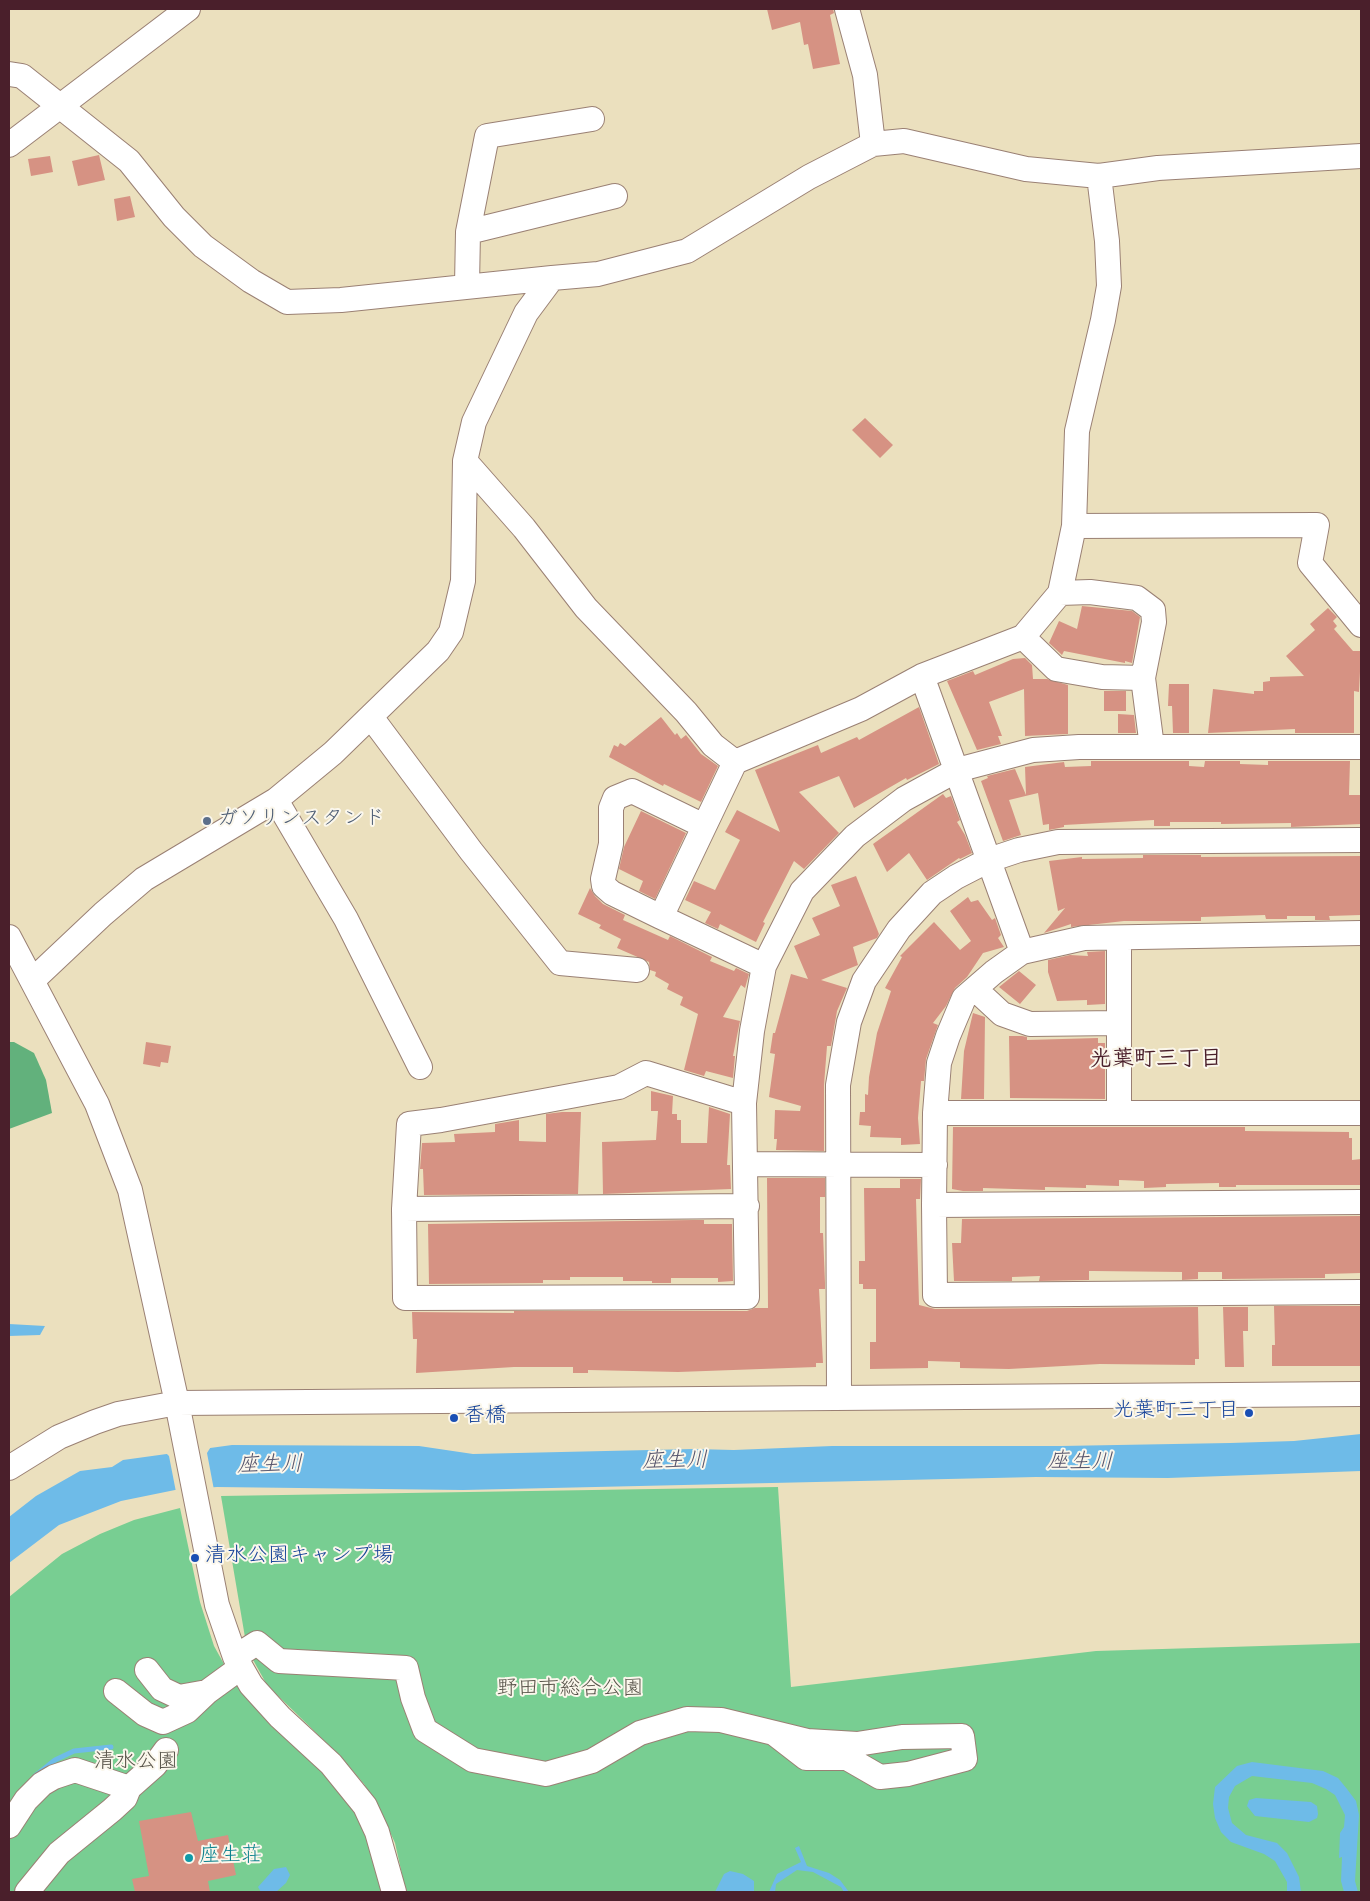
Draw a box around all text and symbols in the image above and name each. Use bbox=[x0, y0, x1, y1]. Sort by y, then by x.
place label: ガソリンスタンド bbox=[217, 808, 385, 834]
marker: ガソリンスタンド bbox=[201, 815, 213, 827]
district label: 光葉町三丁目 bbox=[1090, 1048, 1222, 1074]
place label: 光葉町三丁目 bbox=[1113, 1400, 1239, 1426]
place label: 香橋 bbox=[464, 1405, 506, 1431]
marker: 光葉町三丁目 bbox=[1243, 1407, 1255, 1419]
marker: 香橋 bbox=[448, 1412, 460, 1424]
water label: 座生川 bbox=[642, 1449, 708, 1477]
water label: 座生川 bbox=[1047, 1450, 1113, 1478]
water label: 座生川 bbox=[237, 1453, 303, 1481]
place label: 清水公園キャンプ場 bbox=[205, 1545, 394, 1571]
marker: 清水公園キャンプ場 bbox=[189, 1552, 201, 1564]
park label: 野田市総合公園 bbox=[497, 1678, 643, 1704]
park label: 清水公園 bbox=[94, 1751, 178, 1777]
place label: 座生荘 bbox=[199, 1845, 262, 1871]
marker: 座生荘 bbox=[183, 1852, 195, 1864]

